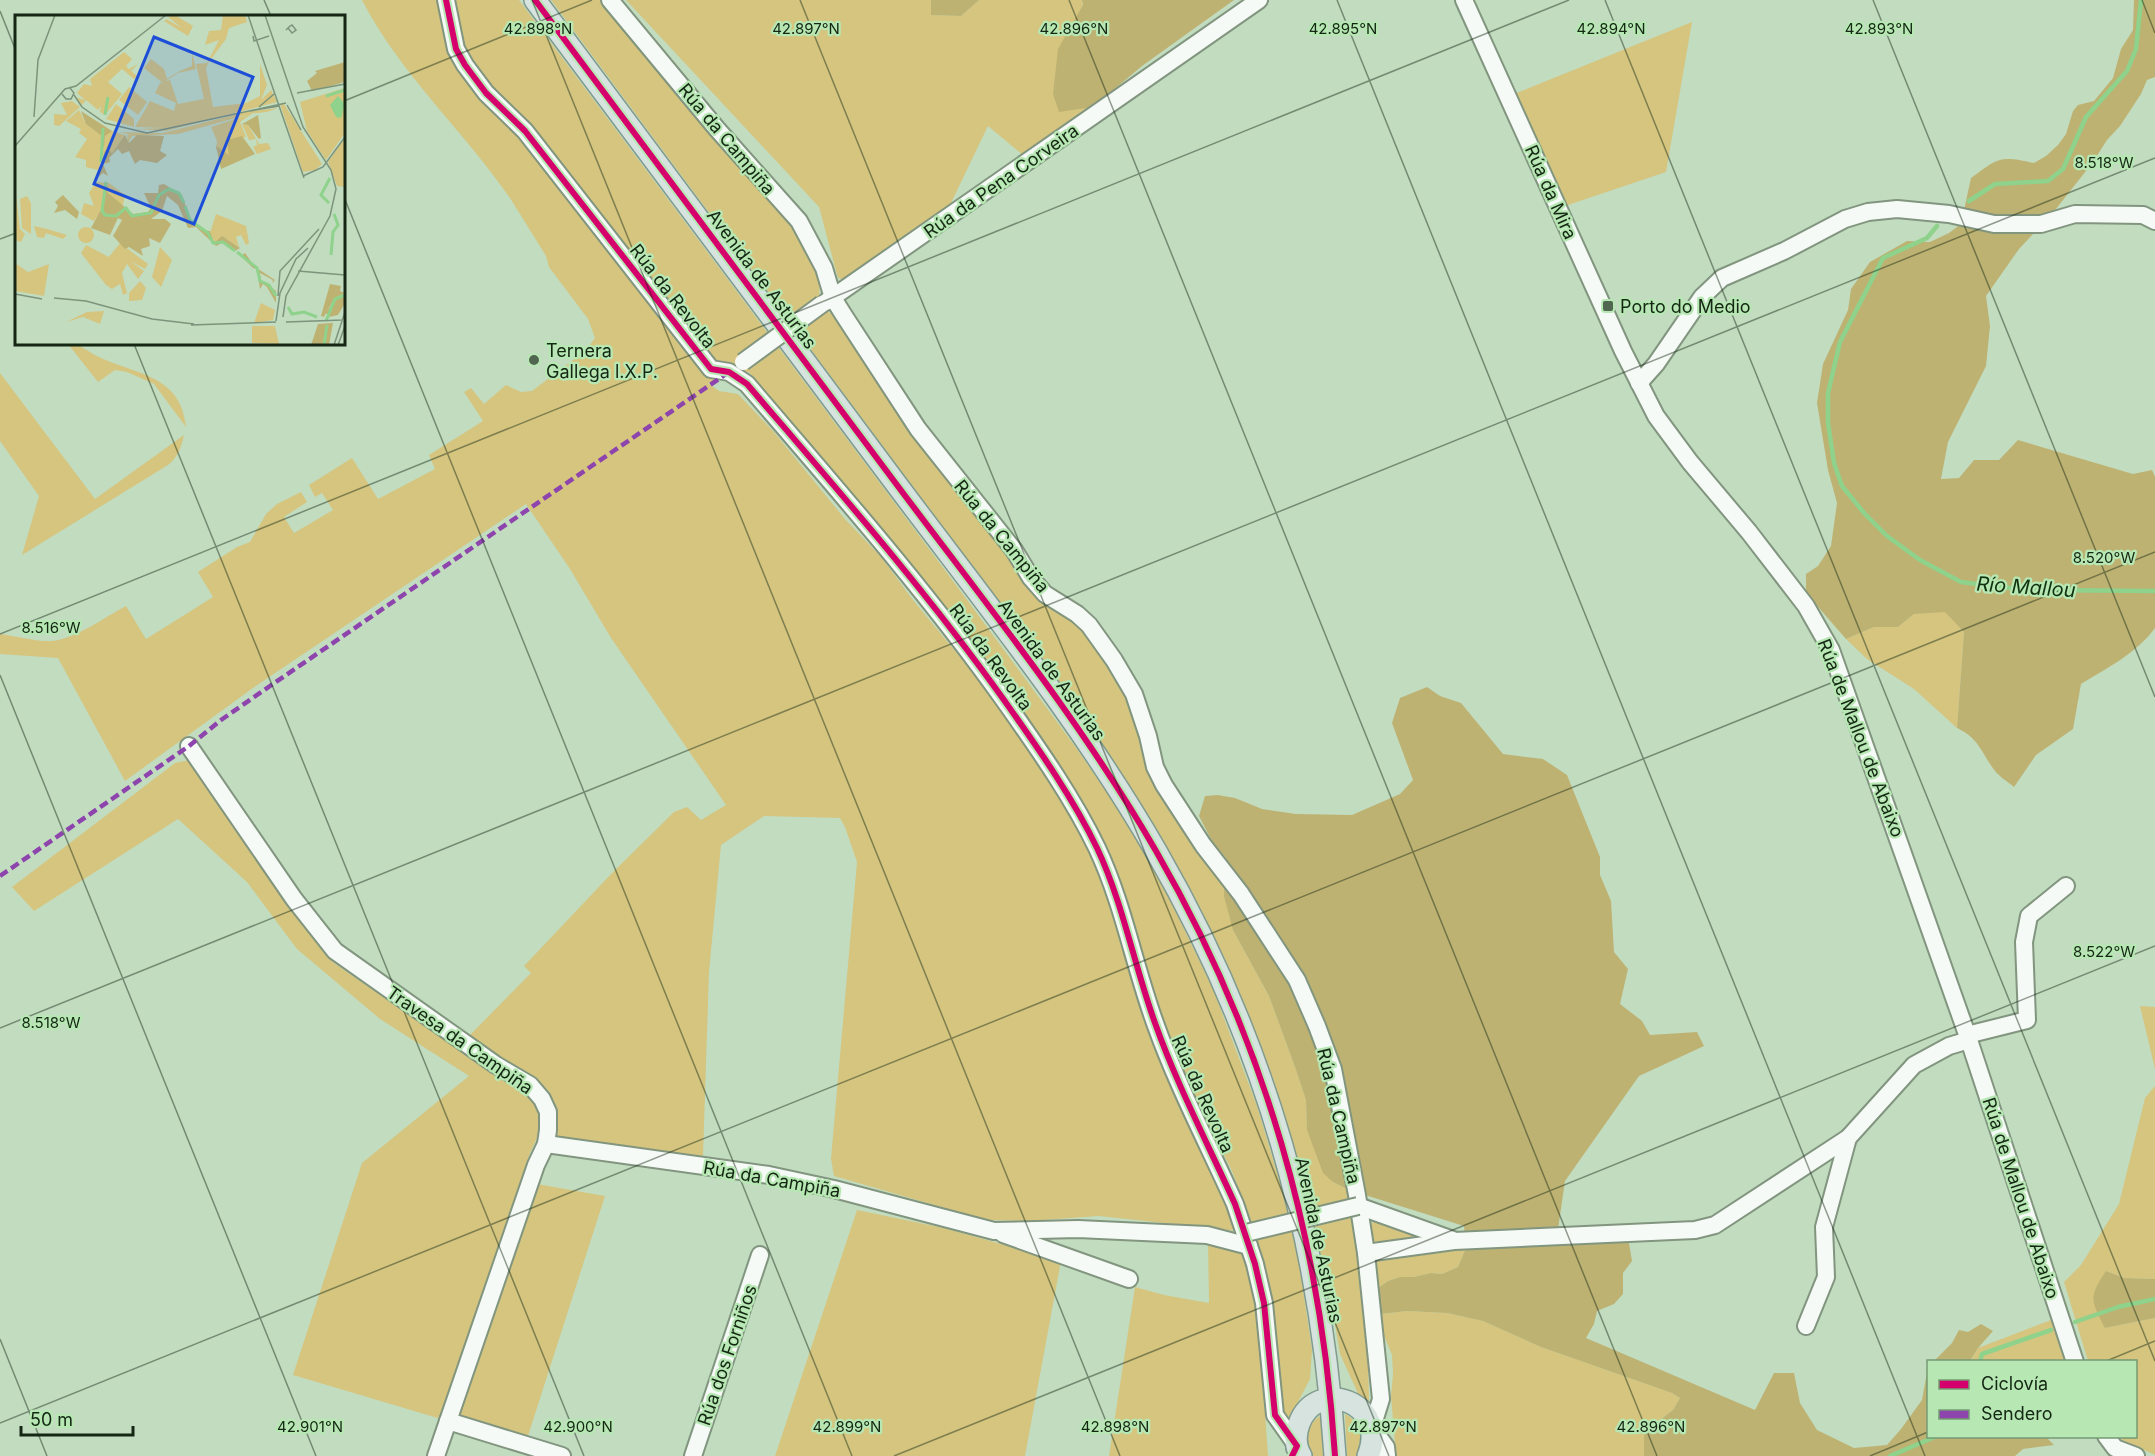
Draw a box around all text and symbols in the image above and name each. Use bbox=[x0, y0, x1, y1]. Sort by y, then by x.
inset map bbox=[15, 15, 345, 345]
text: 42.898°N bbox=[504, 19, 572, 38]
text: 42.897°N bbox=[772, 19, 840, 38]
text: 42.896°N bbox=[1040, 19, 1108, 38]
text: 42.895°N bbox=[1309, 19, 1377, 38]
text: 42.894°N bbox=[1577, 19, 1645, 38]
text: 42.893°N bbox=[1845, 19, 1913, 38]
street label: Rúa da Campiña bbox=[674, 79, 780, 199]
street label: Rúa da Pena Corveira bbox=[920, 120, 1082, 242]
street label: Rúa da Mira bbox=[1521, 142, 1581, 242]
text: 8.518°W bbox=[2075, 153, 2134, 172]
street label: Avenida de Asturias bbox=[703, 205, 821, 353]
street label: Rúa da Revolta bbox=[626, 240, 720, 352]
place label: Porto do Medio bbox=[1620, 296, 1751, 317]
marker: Porto do Medio bbox=[1601, 299, 1615, 313]
place label: Ternera Gallega l.X.P. bbox=[546, 340, 658, 382]
marker: Ternera Gallega l.X.P. bbox=[527, 353, 541, 367]
street label: Rúa da Campiña bbox=[950, 475, 1054, 597]
text: 8.520°W bbox=[2073, 548, 2135, 567]
water label: Río Mallou bbox=[1976, 572, 2076, 602]
street label: Avenida de Asturias bbox=[994, 596, 1110, 744]
street label: Rúa da Revolta bbox=[945, 600, 1037, 714]
text: 8.516°W bbox=[21, 618, 81, 637]
street label: Rúa de Mallou de Abaixo bbox=[1813, 636, 1909, 840]
text: 8.522°W bbox=[2073, 942, 2135, 961]
street label: Travesa da Campiña bbox=[383, 982, 537, 1098]
text: 8.518°W bbox=[22, 1013, 81, 1032]
street label: Rúa da Revolta bbox=[1168, 1032, 1238, 1156]
street label: Rúa da Campiña bbox=[1313, 1046, 1365, 1186]
street label: Rúa de Mallou de Abaixo bbox=[1978, 1095, 2064, 1301]
street label: Avenida de Asturias bbox=[1291, 1155, 1347, 1325]
street label: Rúa da Campiña bbox=[702, 1157, 842, 1201]
street label: Rúa dos Forniños bbox=[693, 1282, 761, 1428]
legend bbox=[1927, 1360, 2137, 1438]
text: Ciclovía bbox=[1981, 1373, 2048, 1394]
scale bar bbox=[21, 1399, 134, 1437]
text: Sendero bbox=[1981, 1403, 2052, 1424]
text: 50 m bbox=[30, 1409, 73, 1430]
text: 42.901°N bbox=[277, 1417, 343, 1436]
text: 42.900°N bbox=[543, 1417, 613, 1436]
text: 42.899°N bbox=[813, 1417, 881, 1436]
text: 42.898°N bbox=[1081, 1417, 1149, 1436]
text: 42.897°N bbox=[1349, 1417, 1417, 1436]
text: 42.896°N bbox=[1617, 1417, 1685, 1436]

